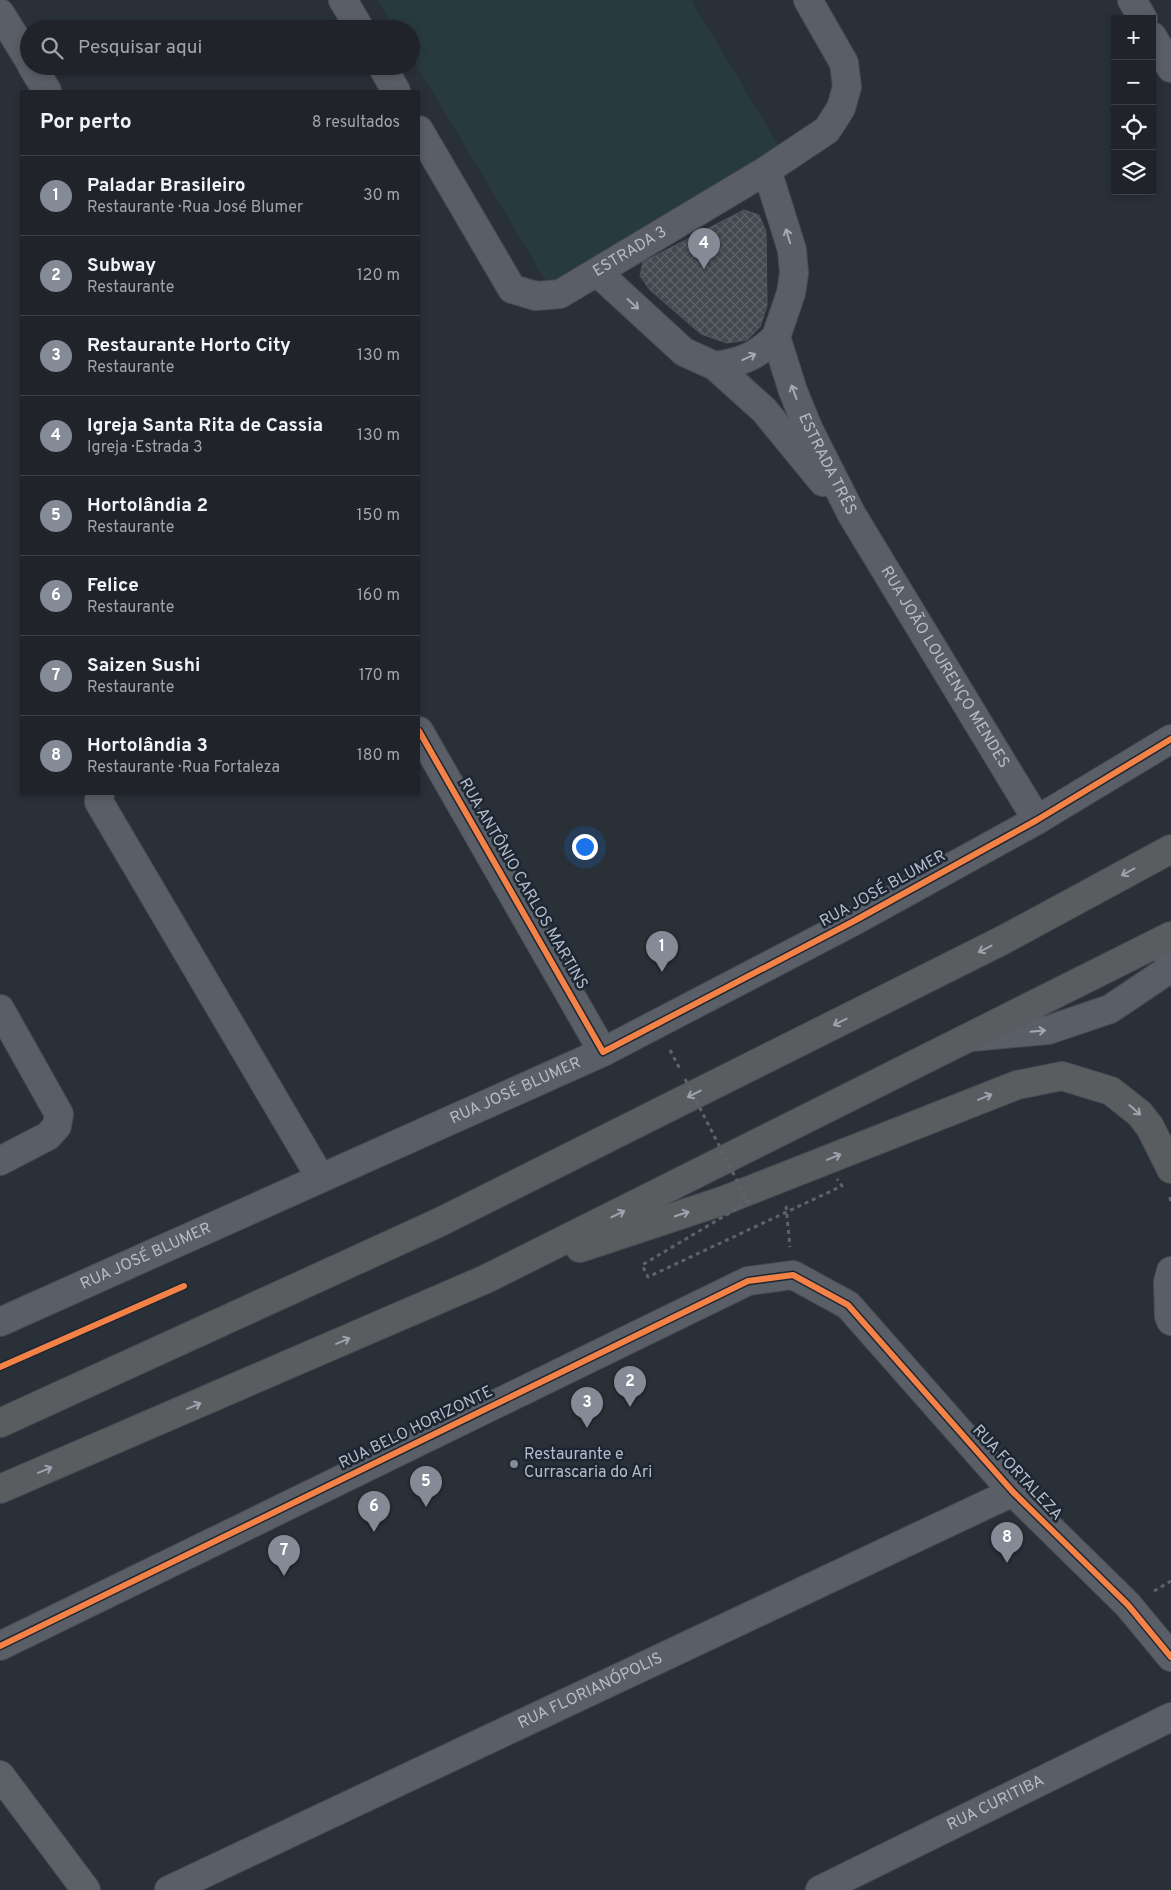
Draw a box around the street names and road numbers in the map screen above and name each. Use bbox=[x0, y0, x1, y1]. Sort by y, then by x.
street label: ESTRADA 3 bbox=[590, 222, 671, 282]
street label: ESTRADA TRÊS bbox=[793, 410, 860, 519]
street label: RUA JOÃO LOURENÇO MENDES bbox=[876, 563, 1013, 772]
street label: RUA ANTÔNIO CARLOS MARTINS bbox=[454, 774, 594, 993]
street label: RUA JOSÉ BLUMER bbox=[815, 844, 950, 932]
street label: RUA JOSÉ BLUMER bbox=[447, 1053, 584, 1129]
street label: RUA JOSÉ BLUMER bbox=[77, 1219, 215, 1295]
street label: RUA BELO HORIZONTE bbox=[336, 1382, 496, 1474]
street label: RUA FORTALEZA bbox=[968, 1421, 1067, 1525]
street label: RUA FLORIANÓPOLIS bbox=[515, 1649, 666, 1734]
street label: RUA CURITIBA bbox=[944, 1771, 1048, 1836]

